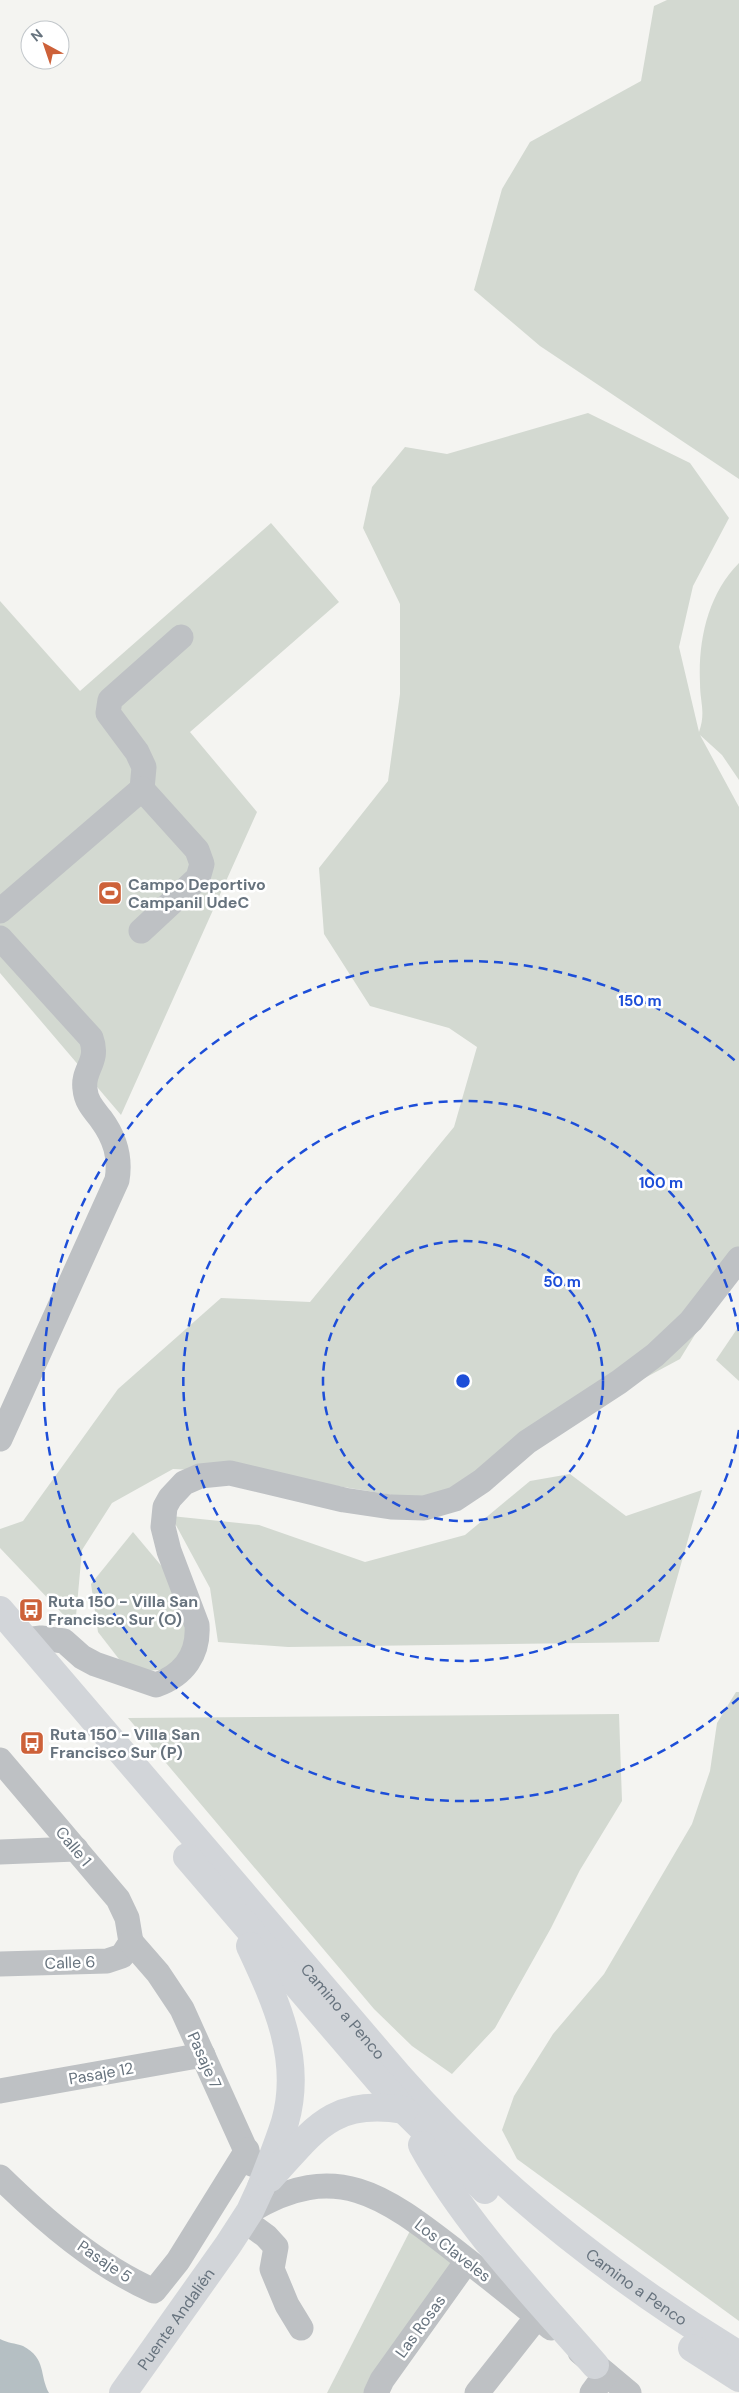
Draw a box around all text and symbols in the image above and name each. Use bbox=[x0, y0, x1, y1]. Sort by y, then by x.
north arrow bbox=[20, 20, 70, 70]
text: N bbox=[27, 25, 46, 45]
place label: Campo Deportivo Campanil UdeC bbox=[128, 874, 266, 913]
sports icon: Campo Deportivo Campanil UdeC bbox=[97, 880, 123, 906]
text: 150 m bbox=[619, 991, 662, 1011]
text: 100 m bbox=[639, 1173, 683, 1193]
text: 50 m bbox=[543, 1272, 581, 1292]
centre of rings bbox=[454, 1372, 472, 1390]
place label: Ruta 150 - Villa San Francisco Sur (O) bbox=[48, 1591, 198, 1630]
bus stop icon: Ruta 150 - Villa San Francisco Sur (O) bbox=[18, 1597, 44, 1623]
place label: Ruta 150 - Villa San Francisco Sur (P) bbox=[50, 1724, 200, 1763]
bus stop icon: Ruta 150 - Villa San Francisco Sur (P) bbox=[19, 1730, 45, 1756]
street label: Calle 1 bbox=[51, 1822, 96, 1871]
street label: Calle 6 bbox=[44, 1951, 96, 1974]
street label: Camino a Penco bbox=[296, 1959, 390, 2064]
street label: Pasaje 7 bbox=[183, 2028, 226, 2092]
street label: Pasaje 12 bbox=[67, 2057, 135, 2090]
street label: Los Claveles bbox=[410, 2214, 495, 2287]
street label: Pasaje 5 bbox=[73, 2236, 136, 2287]
street label: Camino a Penco bbox=[581, 2244, 691, 2330]
street label: Puente Andalién bbox=[133, 2264, 219, 2374]
street label: Las Rosas bbox=[391, 2291, 450, 2362]

